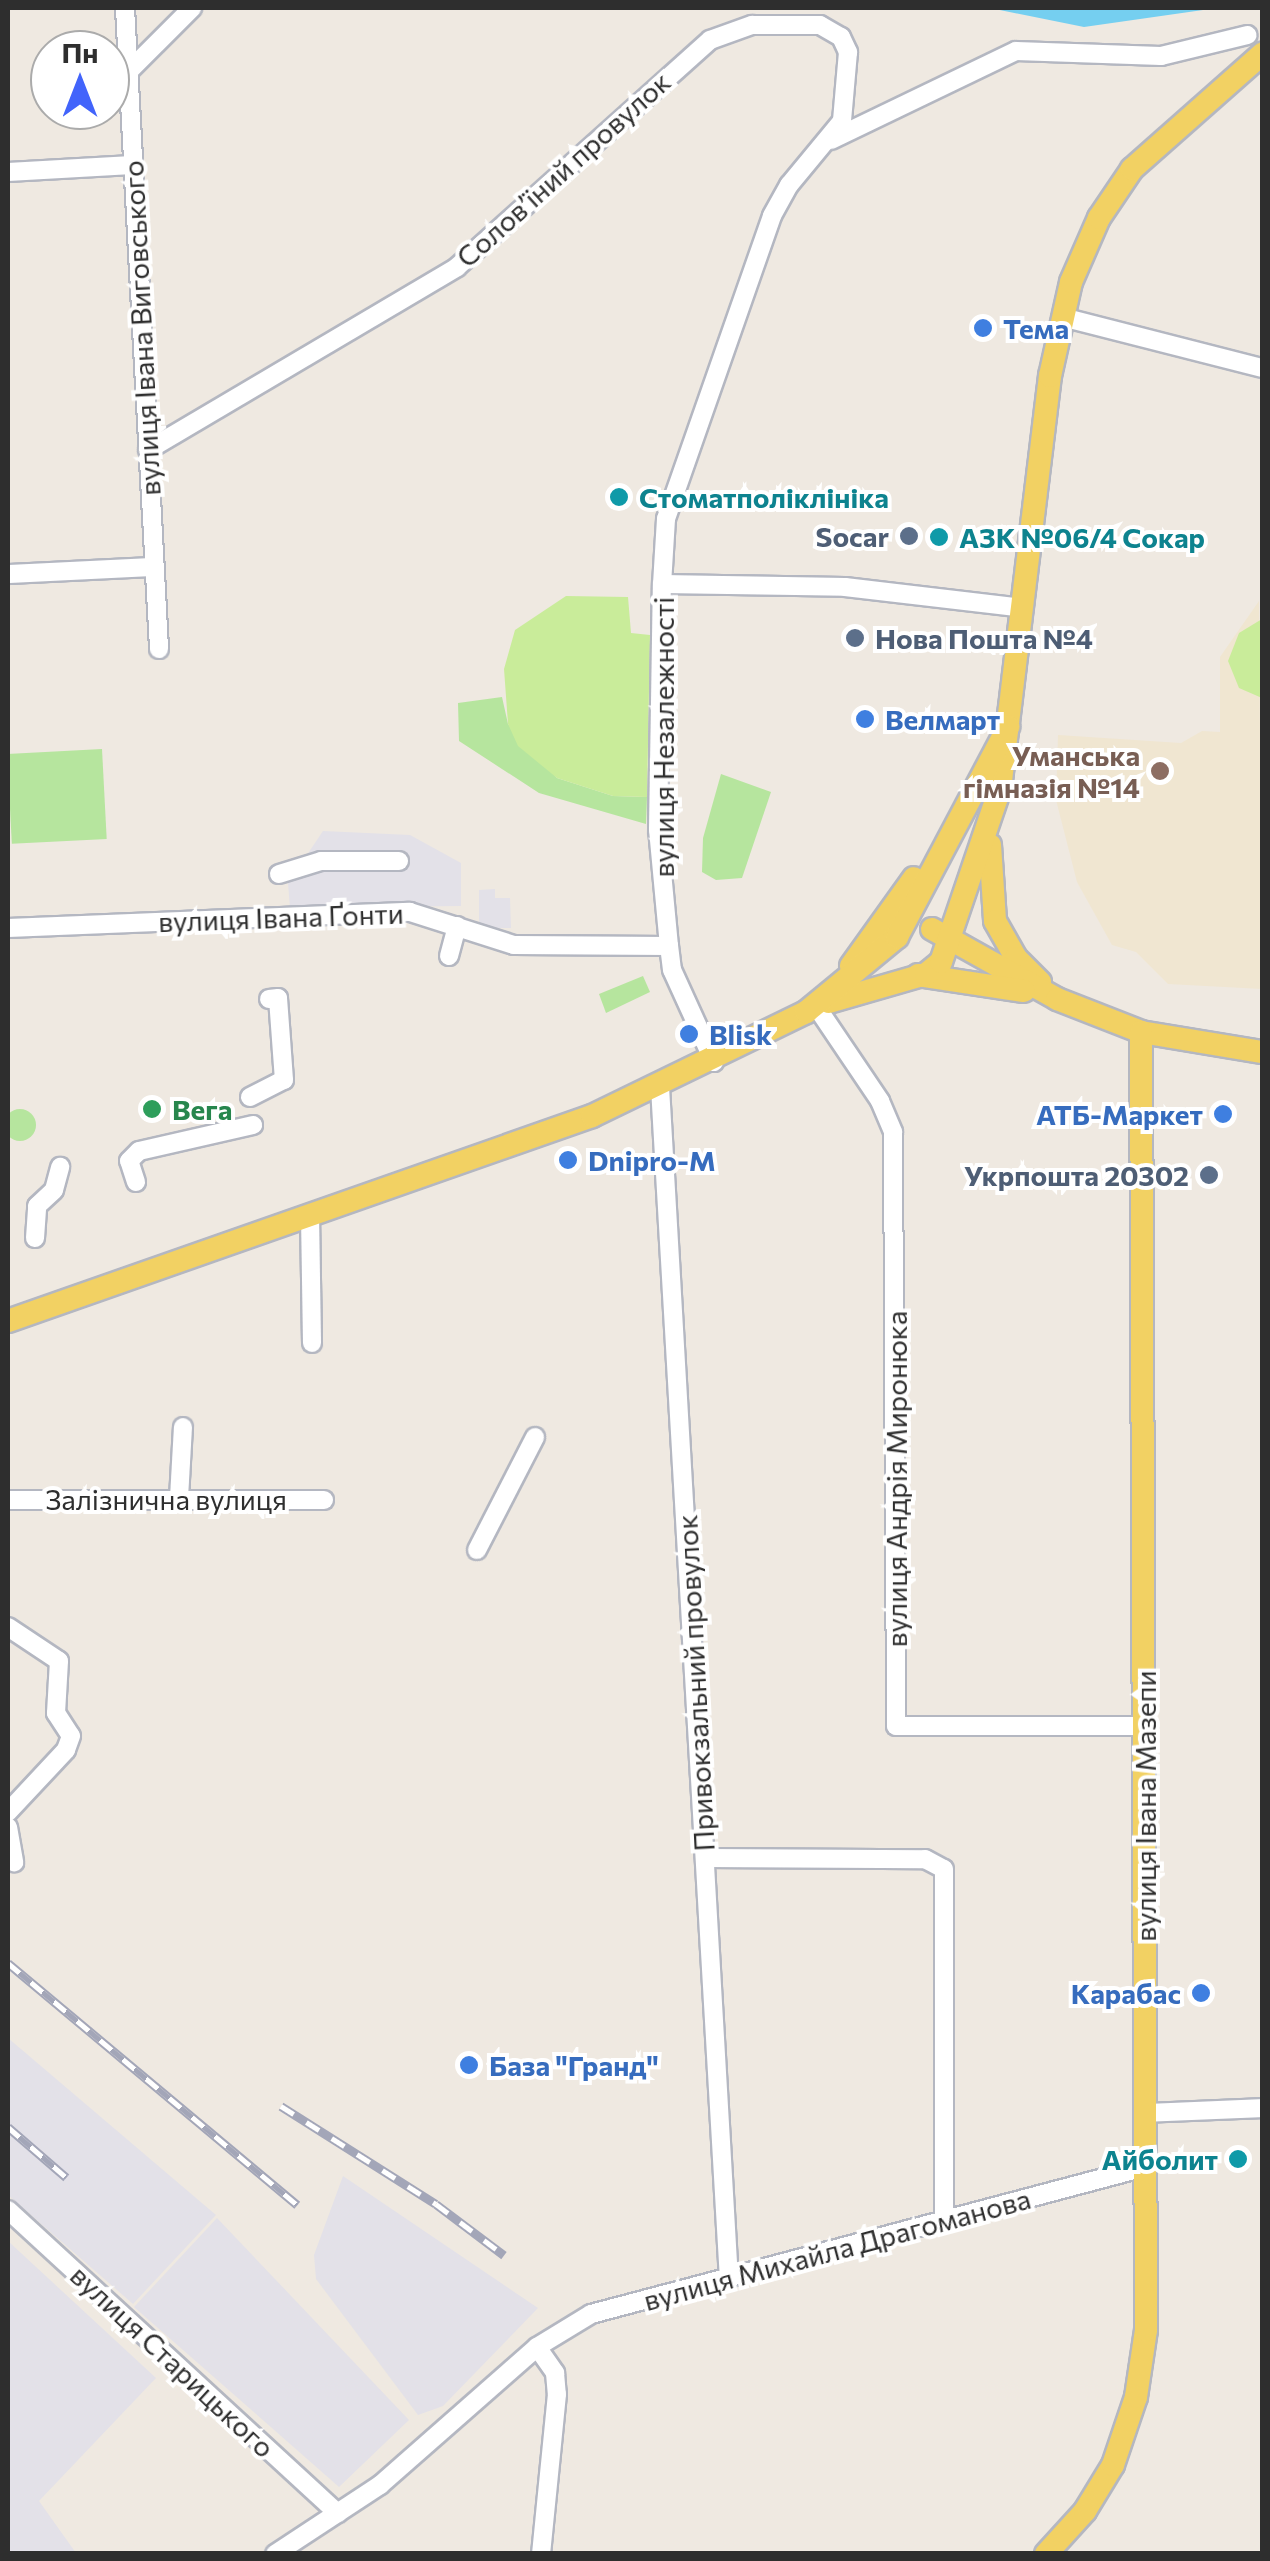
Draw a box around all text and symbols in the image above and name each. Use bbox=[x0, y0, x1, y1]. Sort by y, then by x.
north arrow bbox=[30, 30, 130, 130]
text: Пн bbox=[61, 35, 99, 69]
street label: Соловʼїний провулок bbox=[449, 64, 677, 274]
street label: вулиця Івана Виговського bbox=[115, 159, 167, 497]
place label: Тема bbox=[1003, 311, 1069, 345]
marker: Тема bbox=[972, 317, 994, 339]
place label: Стоматполіклініка bbox=[639, 480, 889, 514]
marker: Стоматполіклініка bbox=[608, 486, 630, 508]
place label: Socar bbox=[816, 519, 889, 553]
place label: АЗК №06/4 Сокар bbox=[959, 520, 1206, 554]
marker: Socar bbox=[898, 525, 920, 547]
marker: АЗК №06/4 Сокар bbox=[928, 526, 950, 548]
street label: вулиця Незалежності bbox=[646, 597, 680, 877]
place label: Нова Пошта №4 bbox=[875, 621, 1093, 655]
marker: Нова Пошта №4 bbox=[844, 627, 866, 649]
place label: Велмарт bbox=[885, 702, 1000, 736]
marker: Велмарт bbox=[854, 708, 876, 730]
place label: Уманська гімназія №14 bbox=[963, 738, 1140, 804]
marker: Уманська гімназія №14 bbox=[1149, 760, 1171, 782]
street label: вулиця Івана Ґонти bbox=[158, 896, 404, 938]
place label: Blisk bbox=[709, 1017, 772, 1051]
marker: Blisk bbox=[678, 1023, 700, 1045]
place label: Вега bbox=[172, 1092, 232, 1126]
place label: АТБ-Маркет bbox=[1036, 1097, 1203, 1131]
marker: Вега bbox=[141, 1098, 163, 1120]
marker: АТБ-Маркет bbox=[1212, 1103, 1234, 1125]
place label: Dnipro-M bbox=[588, 1143, 716, 1177]
marker: Dnipro-M bbox=[557, 1149, 579, 1171]
place label: Укрпошта 20302 bbox=[964, 1158, 1189, 1192]
marker: Укрпошта 20302 bbox=[1198, 1164, 1220, 1186]
street label: вулиця Андрія Миронюка bbox=[879, 1311, 913, 1647]
street label: Залізнична вулиця bbox=[45, 1482, 287, 1516]
street label: Привокзальний провулок bbox=[669, 1514, 721, 1852]
street label: вулиця Івана Мазепи bbox=[1128, 1670, 1162, 1942]
place label: Карабас bbox=[1071, 1976, 1181, 2010]
marker: Карабас bbox=[1190, 1982, 1212, 2004]
place label: База "Гранд" bbox=[489, 2048, 659, 2082]
marker: База "Гранд" bbox=[458, 2054, 480, 2076]
place label: Айболит bbox=[1102, 2142, 1218, 2176]
marker: Айболит bbox=[1227, 2148, 1249, 2170]
street label: вулиця Михайла Драгоманова bbox=[640, 2181, 1034, 2317]
street label: вулиця Старицького bbox=[64, 2258, 282, 2464]

